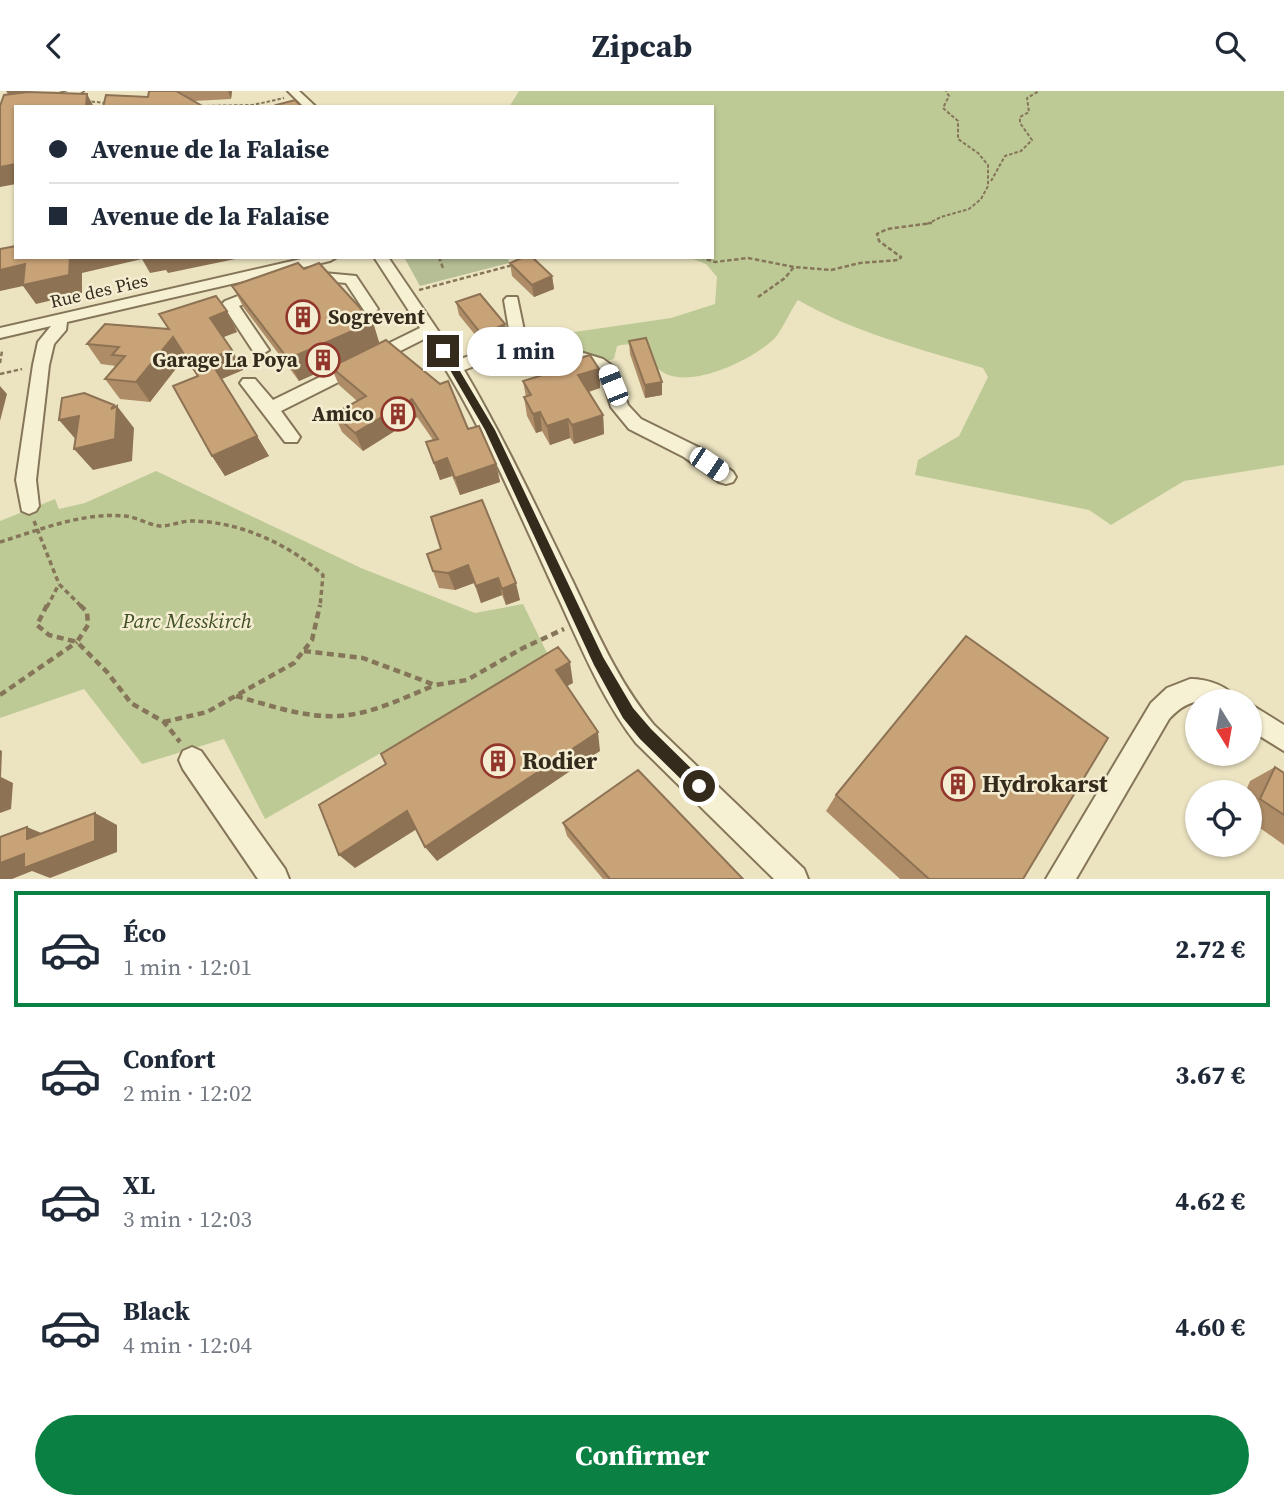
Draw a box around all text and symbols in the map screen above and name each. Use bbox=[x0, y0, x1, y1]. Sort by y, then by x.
text: Zipcab bbox=[592, 24, 692, 68]
icon: back bbox=[35, 27, 73, 65]
icon: search bbox=[1211, 27, 1249, 65]
text: Avenue de la Falaise bbox=[91, 131, 329, 167]
text: Avenue de la Falaise bbox=[91, 198, 329, 234]
street label: Rue des Pies bbox=[47, 267, 150, 314]
building icon: Sogrevent bbox=[284, 298, 322, 336]
place label: Sogrevent bbox=[328, 302, 425, 331]
callout: 1 min bbox=[467, 327, 583, 375]
route end bbox=[427, 335, 459, 367]
text: 1 min bbox=[495, 335, 555, 367]
building icon: Garage La Poya bbox=[304, 341, 342, 379]
place label: Garage La Poya bbox=[152, 345, 299, 374]
car bbox=[596, 362, 631, 408]
building icon: Amico bbox=[379, 395, 417, 433]
place label: Amico bbox=[312, 399, 374, 428]
car bbox=[686, 444, 733, 484]
park label: Parc Messkirch bbox=[121, 606, 252, 635]
north arrow bbox=[1185, 689, 1262, 767]
map controls bbox=[1185, 689, 1262, 857]
building icon: Rodier bbox=[479, 742, 517, 780]
place label: Rodier bbox=[522, 744, 598, 777]
building icon: Hydrokarst bbox=[939, 765, 977, 803]
place label: Hydrokarst bbox=[982, 767, 1108, 800]
route start bbox=[683, 770, 715, 802]
button: locate bbox=[1185, 780, 1262, 857]
text: Éco bbox=[123, 915, 166, 951]
icon: car bbox=[39, 918, 102, 981]
text: 2.72 € bbox=[1175, 931, 1245, 967]
text: 1 min · 12:01 bbox=[123, 951, 252, 983]
text: Confort bbox=[123, 1041, 215, 1077]
icon: car bbox=[39, 1044, 102, 1107]
text: 3.67 € bbox=[1175, 1057, 1245, 1093]
text: 2 min · 12:02 bbox=[123, 1077, 252, 1109]
text: XL bbox=[123, 1167, 155, 1203]
icon: car bbox=[39, 1170, 102, 1233]
text: 4.62 € bbox=[1175, 1183, 1245, 1219]
text: 3 min · 12:03 bbox=[123, 1203, 252, 1235]
text: Black bbox=[123, 1293, 190, 1329]
icon: car bbox=[39, 1296, 102, 1359]
text: 4.60 € bbox=[1175, 1309, 1245, 1345]
text: 4 min · 12:04 bbox=[123, 1329, 252, 1361]
button: Confirmer bbox=[35, 1415, 1249, 1495]

